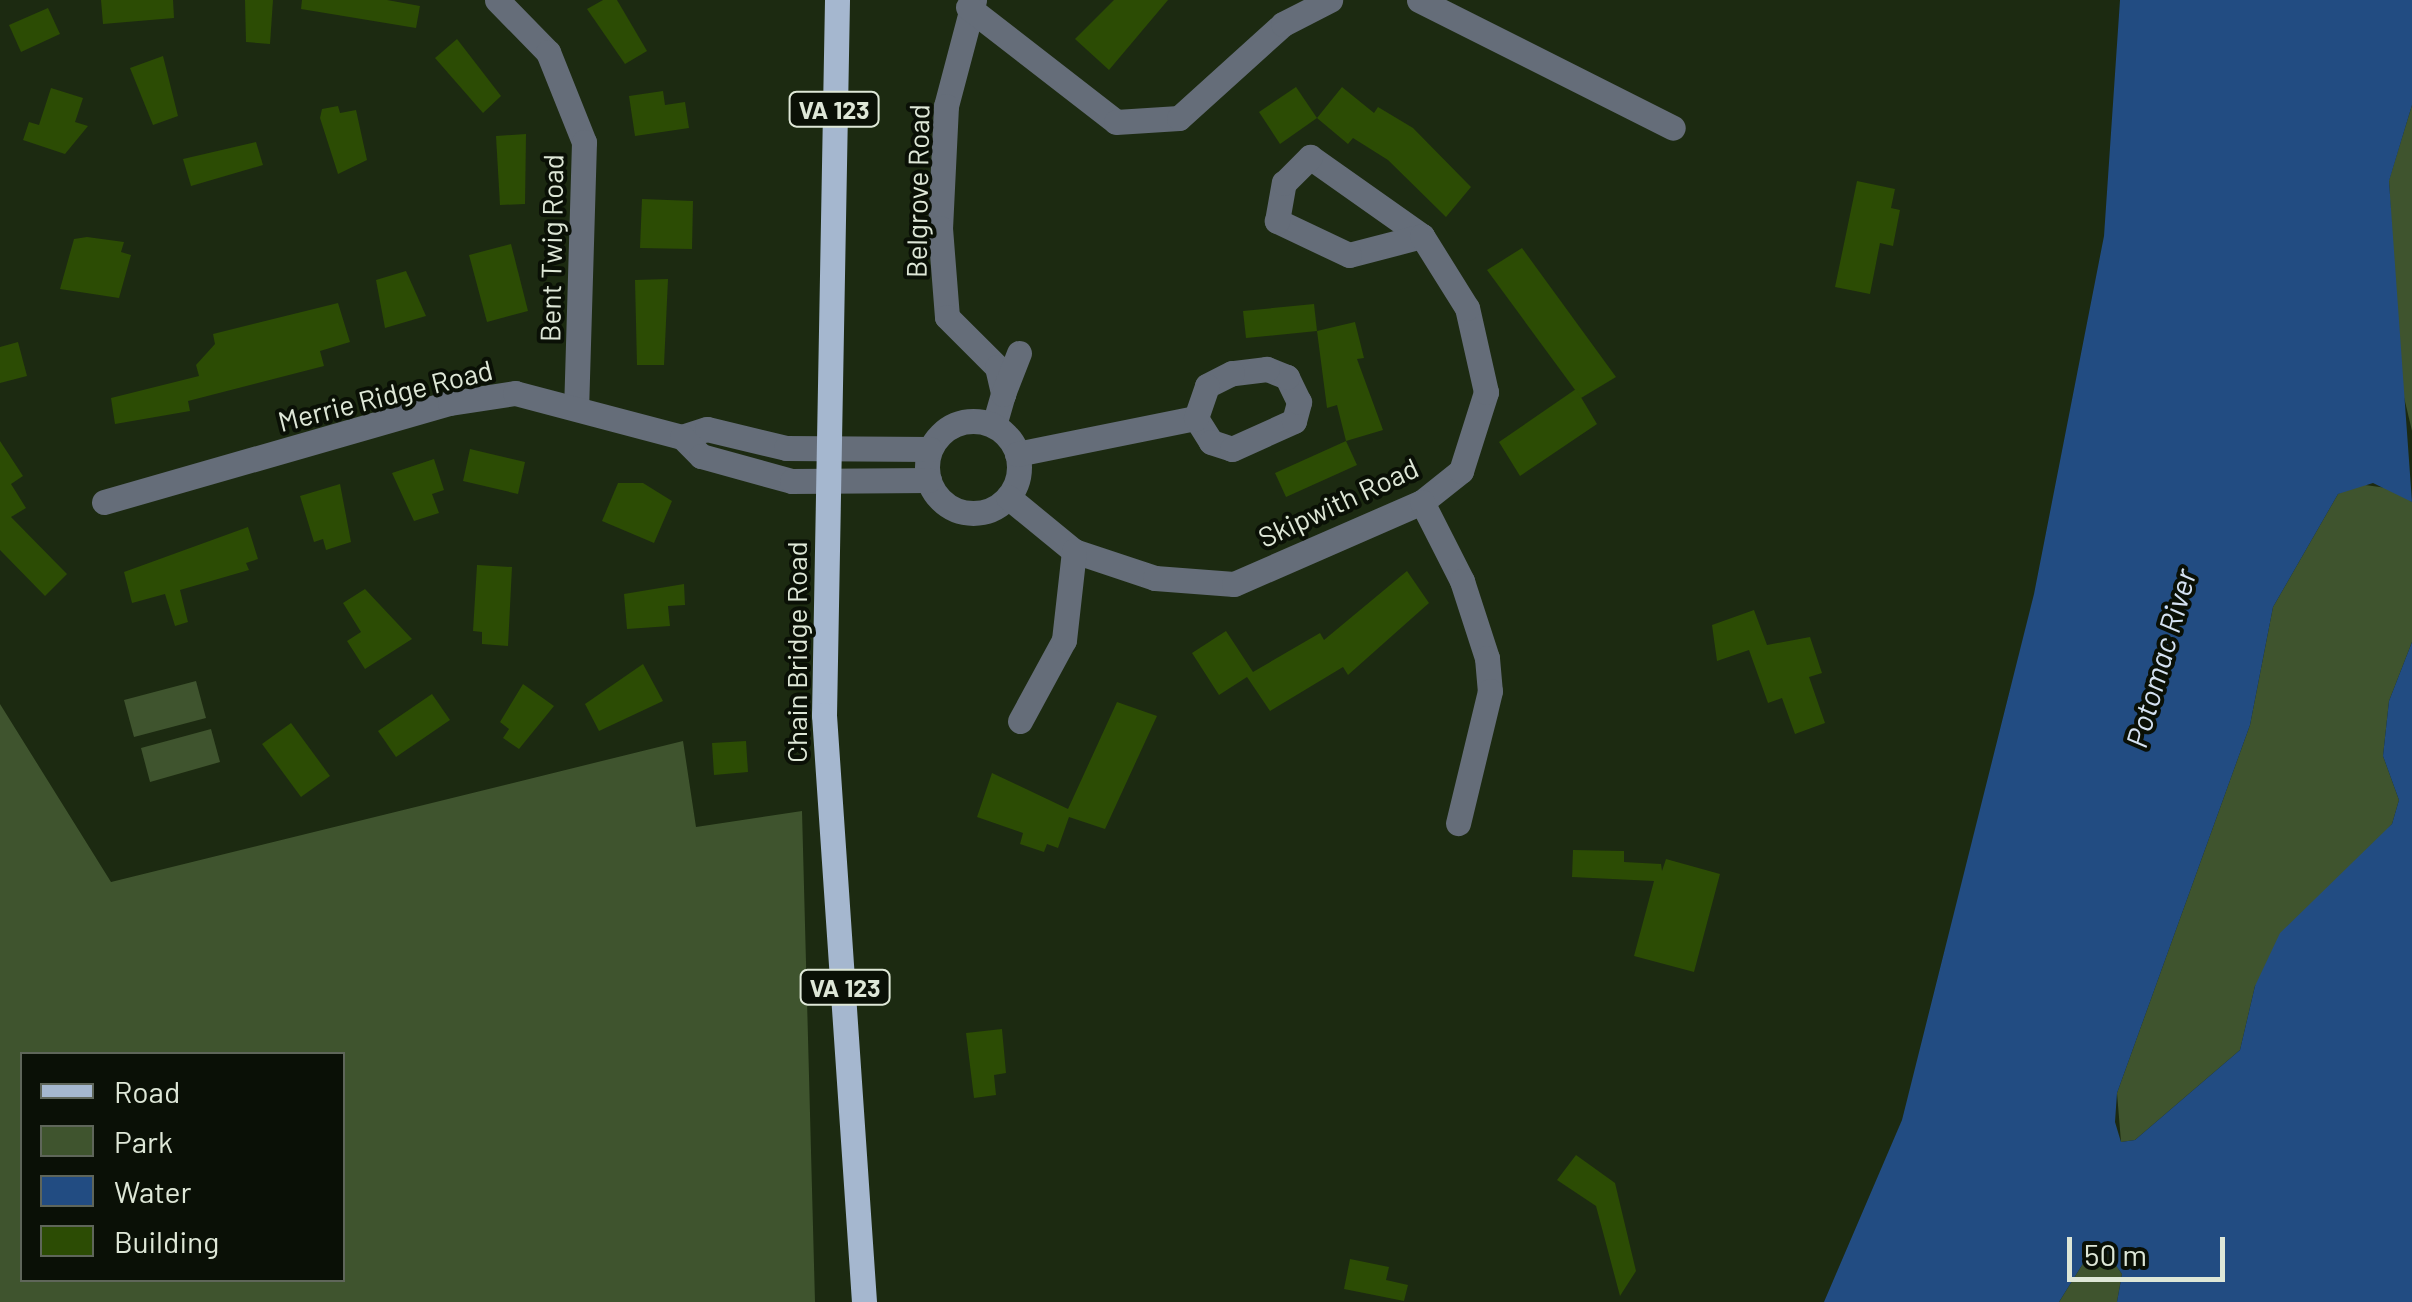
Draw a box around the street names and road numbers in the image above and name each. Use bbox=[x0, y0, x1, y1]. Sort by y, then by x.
road number: VA 123 bbox=[786, 89, 882, 129]
street label: Belgrove Road bbox=[899, 104, 935, 278]
street label: Bent Twig Road bbox=[533, 154, 569, 342]
street label: Merrie Ridge Road bbox=[274, 352, 496, 438]
street label: Skipwith Road bbox=[1253, 450, 1423, 554]
street label: Chain Bridge Road bbox=[779, 541, 813, 763]
road number: VA 123 bbox=[798, 967, 892, 1007]

